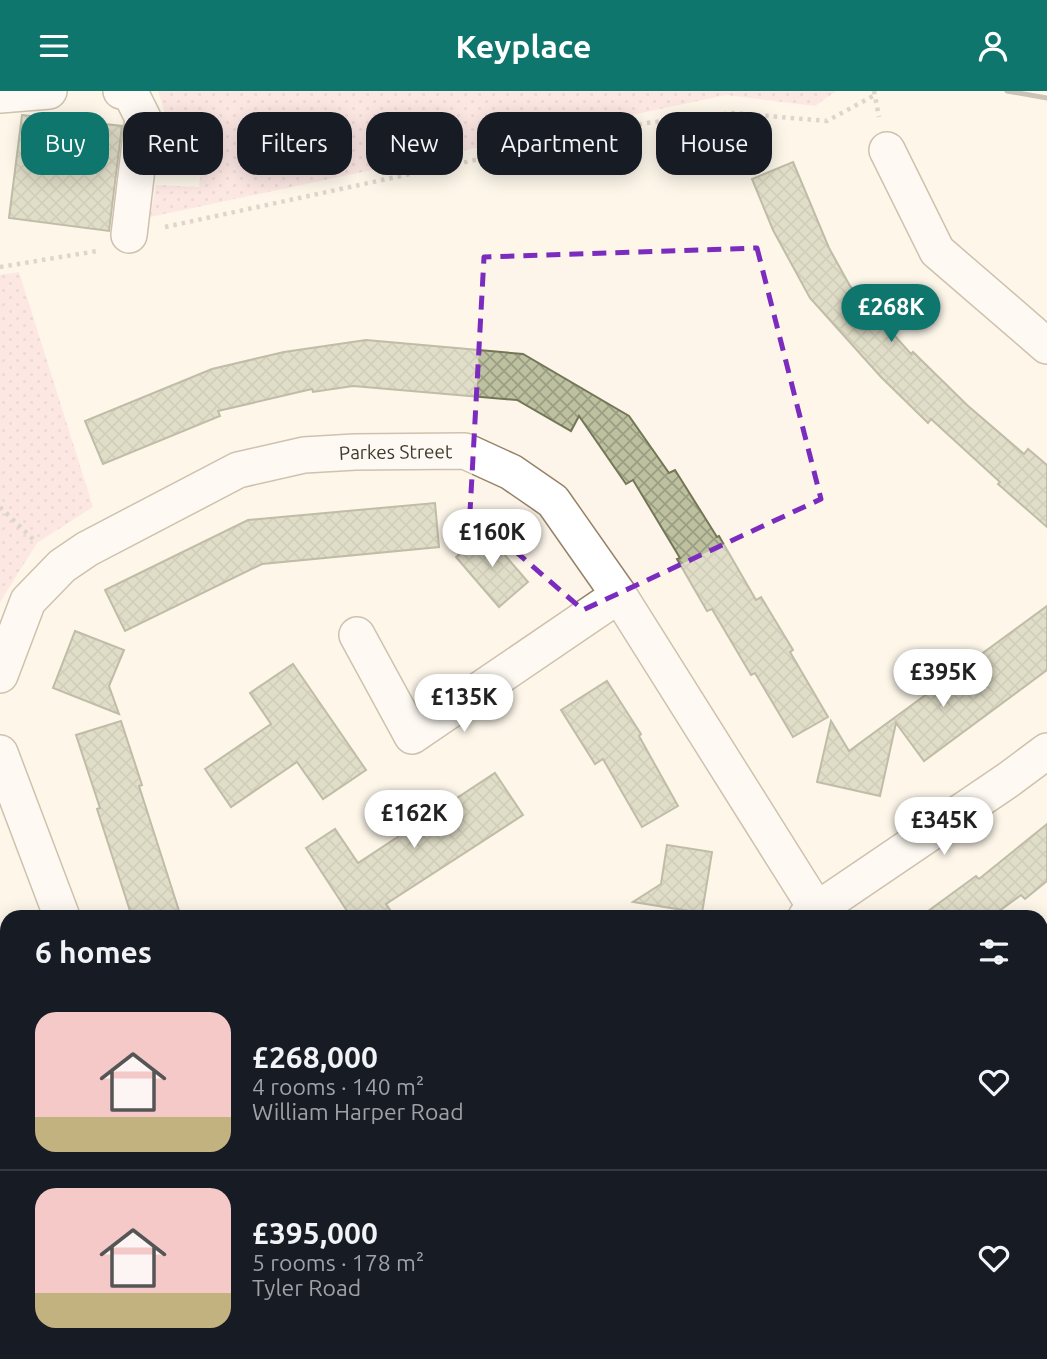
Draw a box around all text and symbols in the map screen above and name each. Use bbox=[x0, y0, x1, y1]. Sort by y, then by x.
icon: menu bbox=[35, 27, 73, 65]
icon: person bbox=[974, 27, 1012, 65]
text: Keyplace bbox=[456, 28, 591, 64]
chip: Buy bbox=[21, 112, 109, 175]
chip: Rent bbox=[123, 112, 223, 175]
chip: Filters bbox=[237, 112, 352, 175]
chip: New bbox=[366, 112, 463, 175]
chip: Apartment bbox=[477, 112, 642, 175]
chip: House bbox=[656, 112, 772, 175]
pin: £268K bbox=[842, 285, 940, 344]
text: £268K bbox=[857, 294, 925, 319]
street label: Parkes Street bbox=[338, 440, 453, 464]
pin: £160K bbox=[443, 510, 541, 569]
text: £160K bbox=[458, 519, 526, 544]
pin: £395K bbox=[894, 649, 992, 709]
text: £395K bbox=[909, 659, 977, 684]
pin: £135K bbox=[415, 675, 513, 734]
text: £135K bbox=[430, 684, 498, 709]
pin: £162K bbox=[365, 791, 463, 850]
pin: £345K bbox=[895, 797, 993, 857]
text: £162K bbox=[380, 800, 448, 825]
text: £345K bbox=[910, 807, 978, 832]
icon: filters bbox=[975, 933, 1013, 971]
text: 6 homes bbox=[35, 935, 152, 969]
icon: home bbox=[91, 1040, 175, 1124]
text: £268,000 bbox=[252, 1040, 378, 1074]
icon: heart bbox=[975, 1063, 1013, 1101]
text: 4 rooms · 140 m² bbox=[252, 1074, 424, 1099]
text: William Harper Road bbox=[252, 1099, 464, 1124]
icon: home bbox=[91, 1216, 175, 1300]
text: £395,000 bbox=[252, 1216, 378, 1250]
icon: heart bbox=[975, 1239, 1013, 1277]
text: 5 rooms · 178 m² bbox=[252, 1250, 424, 1275]
text: Tyler Road bbox=[252, 1275, 361, 1300]

